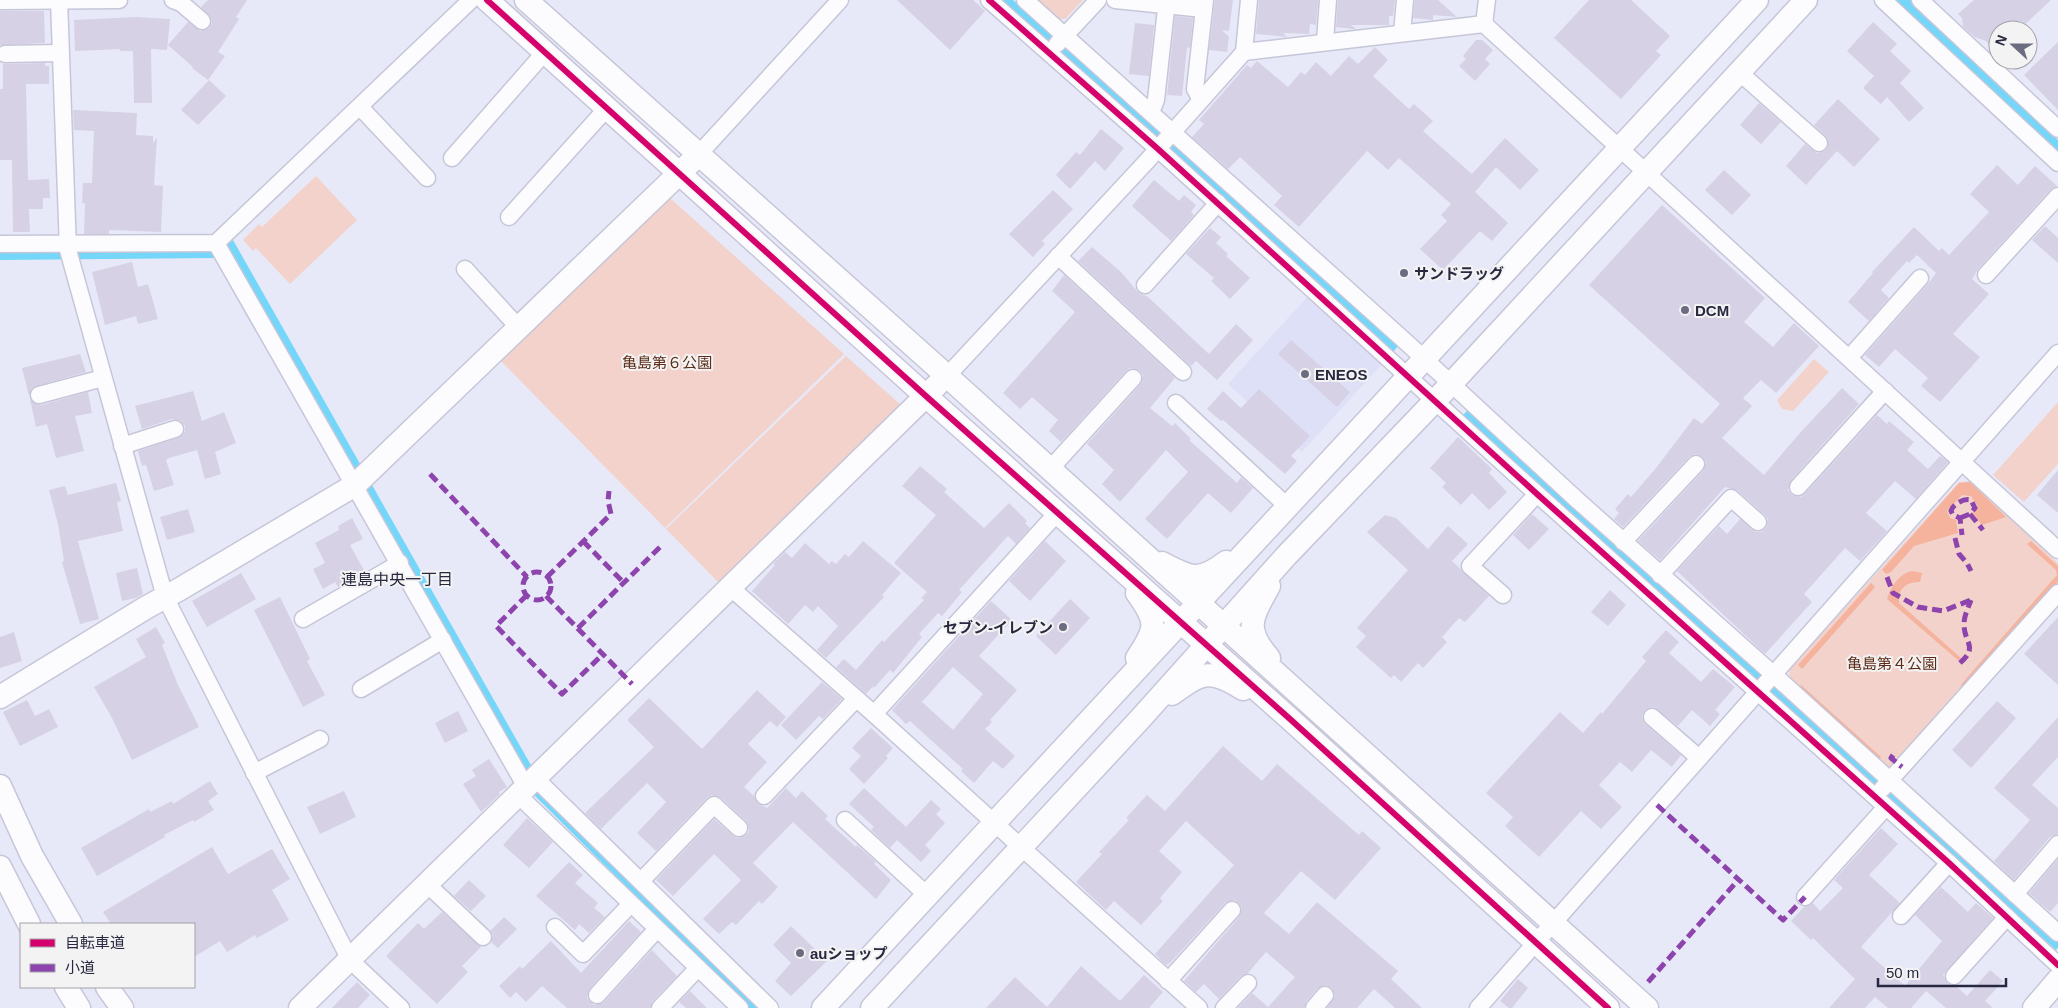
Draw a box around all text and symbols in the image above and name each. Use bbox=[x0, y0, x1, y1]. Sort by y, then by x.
north arrow bbox=[1988, 20, 2038, 70]
text: N bbox=[1992, 33, 2010, 48]
place label: サンドラッグ bbox=[1414, 265, 1504, 282]
marker: サンドラッグ bbox=[1398, 267, 1410, 279]
place label: DCM bbox=[1695, 302, 1729, 319]
marker: DCM bbox=[1679, 304, 1691, 316]
park label: 亀島第６公園 bbox=[622, 354, 712, 371]
place label: ENEOS bbox=[1315, 366, 1368, 383]
marker: ENEOS bbox=[1299, 368, 1311, 380]
district label: 連島中央一丁目 bbox=[341, 571, 453, 588]
place label: セブン-イレブン bbox=[943, 619, 1053, 636]
marker: セブン-イレブン bbox=[1057, 621, 1069, 633]
park label: 亀島第４公園 bbox=[1847, 655, 1937, 672]
legend bbox=[20, 923, 195, 988]
text: 自転車道 bbox=[65, 934, 125, 951]
place label: auショップ bbox=[810, 945, 888, 962]
marker: auショップ bbox=[794, 947, 806, 959]
scale bar bbox=[1878, 956, 2006, 988]
text: 小道 bbox=[65, 959, 95, 976]
text: 50 m bbox=[1886, 964, 1919, 981]

